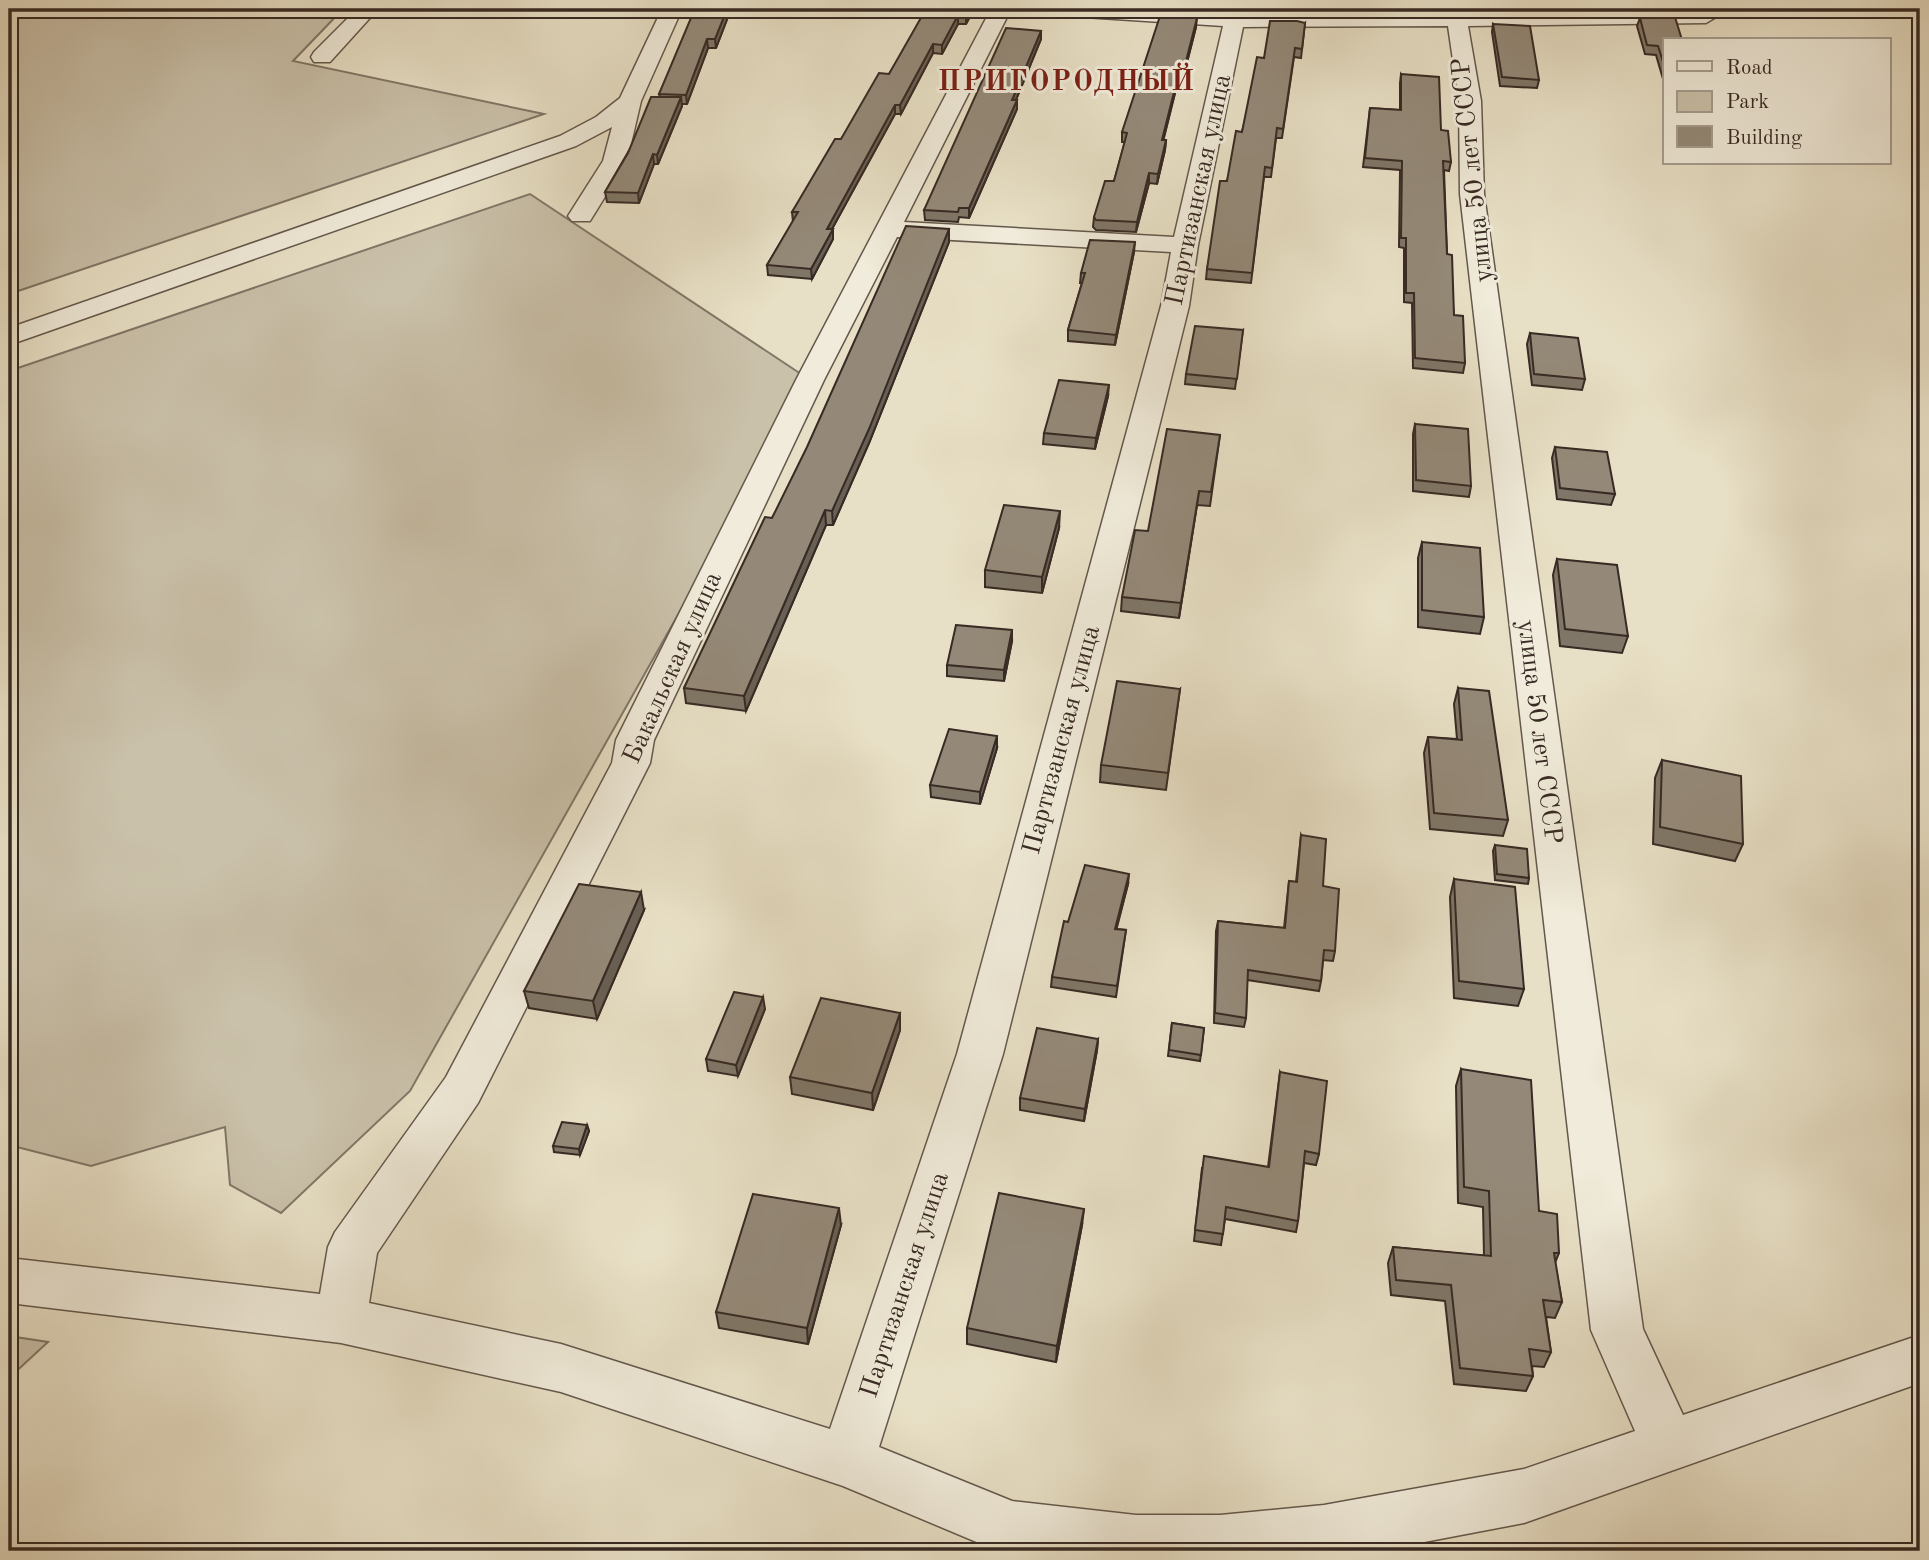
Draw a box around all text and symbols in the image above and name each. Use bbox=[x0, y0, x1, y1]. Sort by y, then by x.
legend bbox=[1663, 38, 1890, 164]
street label: улица 50 лет СССР bbox=[1448, 56, 1498, 284]
text: Road bbox=[1726, 58, 1773, 79]
district label: ПРИГОРОДНЫЙ bbox=[938, 62, 1196, 97]
street label: Партизанская улица bbox=[1162, 72, 1236, 308]
text: Park bbox=[1726, 92, 1769, 113]
text: Building bbox=[1726, 128, 1803, 149]
street label: Бакальская улица bbox=[619, 568, 727, 768]
street label: улица 50 лет СССР bbox=[1512, 618, 1566, 846]
street label: Партизанская улица bbox=[1019, 623, 1105, 857]
street label: Партизанская улица bbox=[856, 1169, 954, 1401]

